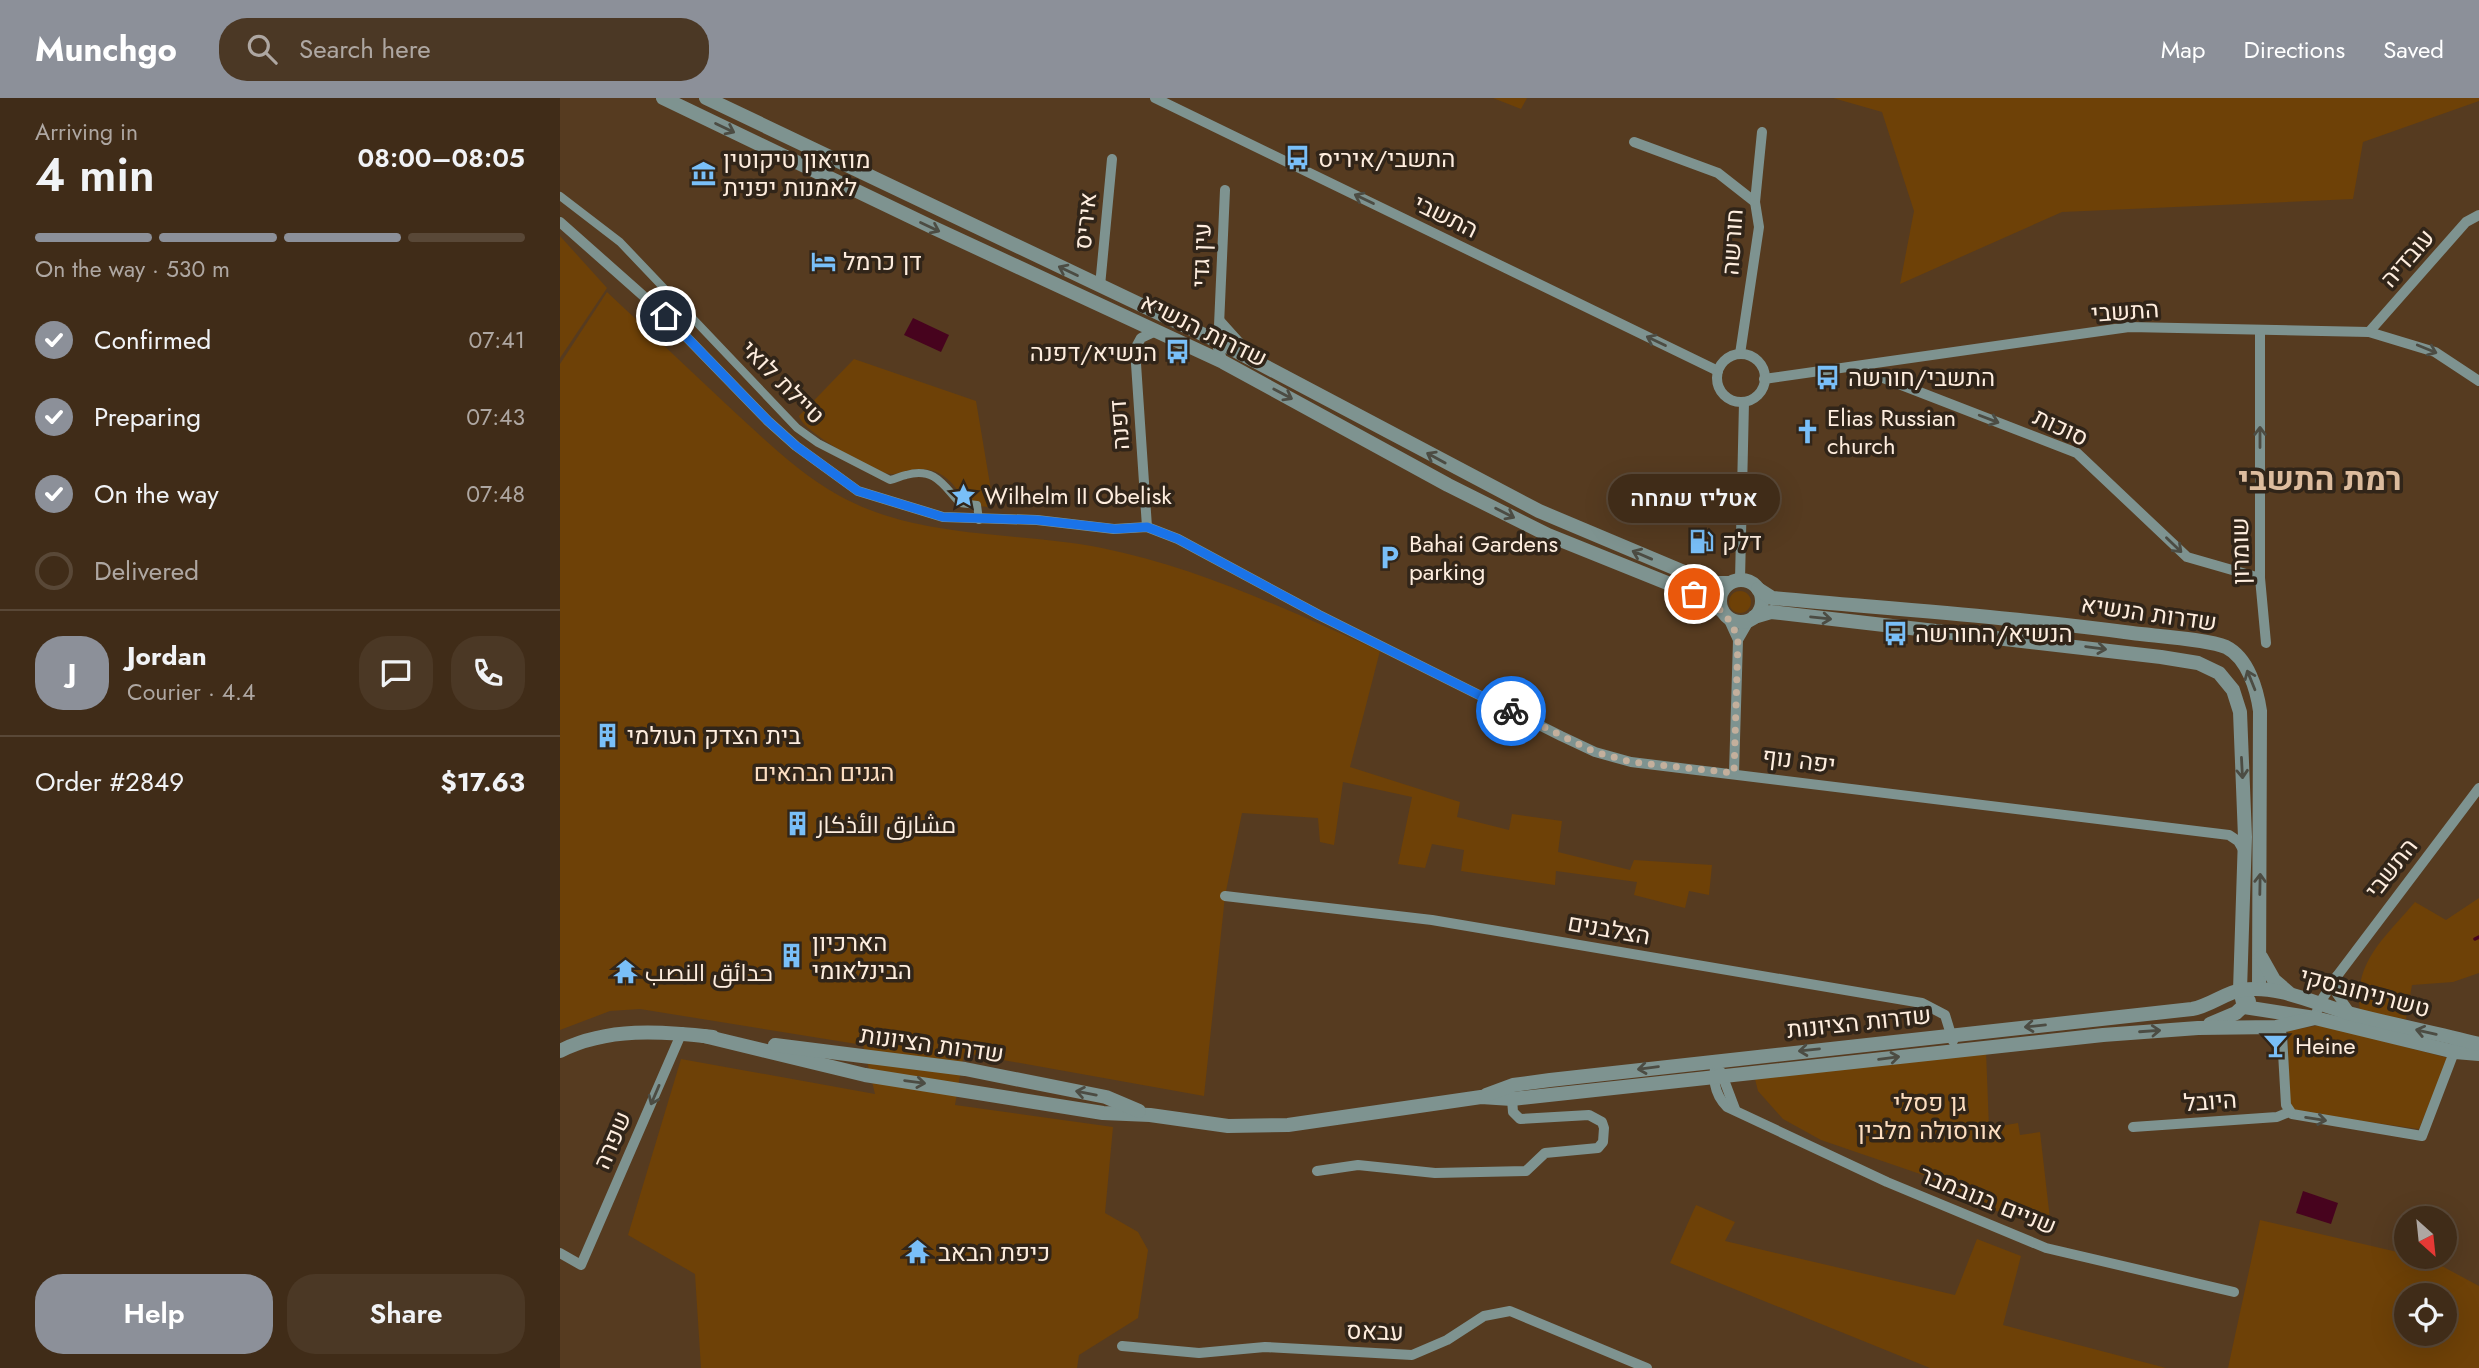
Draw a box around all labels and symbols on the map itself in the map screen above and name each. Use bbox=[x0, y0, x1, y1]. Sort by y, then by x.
one-way arrow bbox=[714, 122, 735, 136]
place label: התשבי/איריס bbox=[1318, 141, 1455, 176]
place label: מוזיאון טיקוטין לאמנות יפנית bbox=[723, 142, 871, 205]
bus stop icon: התשבי/איריס bbox=[1284, 144, 1312, 172]
museum icon: מוזיאון טיקוטין לאמנות יפנית bbox=[689, 159, 717, 187]
street label: התשבי bbox=[1408, 185, 1484, 247]
street label: איריס bbox=[1065, 191, 1105, 251]
one-way arrow bbox=[1354, 192, 1375, 205]
street label: חורשה bbox=[1712, 208, 1752, 276]
one-way arrow bbox=[919, 220, 940, 234]
street label: עובדיה bbox=[2372, 221, 2442, 295]
street label: עין גדי bbox=[1182, 222, 1220, 288]
place label: דן כרמל bbox=[843, 244, 922, 279]
hotel icon: דן כרמל bbox=[809, 247, 837, 275]
one-way arrow bbox=[1058, 264, 1080, 277]
street label: שדרות הנשיא bbox=[1135, 284, 1273, 376]
pin bbox=[636, 286, 696, 346]
street label: התשבי bbox=[2090, 291, 2160, 331]
street label: טיילת לואי bbox=[733, 332, 833, 432]
one-way arrow bbox=[1646, 334, 1667, 347]
place label: הנשיא/דפנה bbox=[1030, 335, 1157, 370]
bus stop icon: הנשיא/דפנה bbox=[1163, 338, 1191, 366]
one-way arrow bbox=[2416, 344, 2438, 357]
place label: התשבי/חורשה bbox=[1848, 360, 1995, 395]
bus stop icon: התשבי/חורשה bbox=[1814, 363, 1842, 391]
one-way arrow bbox=[1272, 387, 1293, 401]
street label: דפנה bbox=[1100, 399, 1138, 451]
street label: סוכות bbox=[2028, 399, 2094, 455]
place label: Elias Russian church bbox=[1827, 400, 1956, 463]
one-way arrow bbox=[1978, 414, 2000, 427]
church icon: Elias Russian church bbox=[1793, 417, 1821, 445]
one-way arrow bbox=[2253, 425, 2267, 448]
one-way arrow bbox=[1427, 451, 1447, 465]
district label: רמת התשבי bbox=[2238, 456, 2402, 502]
callout: אטליז שמחה bbox=[1608, 475, 1780, 524]
place label: Wilhelm II Obelisk bbox=[984, 478, 1172, 513]
place icon: Wilhelm II Obelisk bbox=[950, 481, 978, 509]
one-way arrow bbox=[1494, 507, 1515, 521]
street label: שומרון bbox=[2222, 517, 2258, 585]
place label: דלק bbox=[1722, 524, 1762, 559]
place label: Bahai Gardens parking bbox=[1409, 526, 1558, 589]
fuel station icon: דלק bbox=[1688, 527, 1716, 555]
one-way arrow bbox=[2165, 536, 2182, 553]
parking icon: Bahai Gardens parking bbox=[1375, 543, 1403, 571]
one-way arrow bbox=[1632, 548, 1653, 561]
pin bbox=[1664, 564, 1724, 624]
street label: שדרות הנשיא bbox=[2079, 586, 2219, 640]
one-way arrow bbox=[1810, 611, 1832, 624]
place label: הנשיא/החורשה bbox=[1915, 616, 2073, 651]
bus stop icon: הנשיא/החורשה bbox=[1881, 619, 1909, 647]
one-way arrow bbox=[2084, 642, 2107, 655]
one-way arrow bbox=[2244, 670, 2257, 691]
courier bbox=[1476, 676, 1546, 746]
place label: בית הצדק העולמי bbox=[627, 718, 801, 753]
building icon: בית הצדק העולמי bbox=[593, 721, 621, 749]
street label: יפה נוף bbox=[1760, 738, 1838, 782]
park label: הגנים הבהאים bbox=[754, 755, 894, 790]
one-way arrow bbox=[2236, 756, 2249, 779]
place label: مشارق الأذكار bbox=[815, 807, 956, 842]
building icon: مشارق الأذكار bbox=[783, 810, 811, 838]
street label: התשבי bbox=[2356, 830, 2426, 906]
one-way arrow bbox=[2253, 873, 2267, 896]
street label: הצלבנים bbox=[1565, 905, 1653, 953]
place label: הארכיון הבינלאומי bbox=[812, 925, 912, 988]
building icon: הארכיון הבינלאומי bbox=[778, 942, 806, 970]
place label: حدائق النصب bbox=[645, 955, 773, 990]
temple icon: حدائق النصب bbox=[611, 958, 639, 986]
street label: טשרניחובסקי bbox=[2296, 958, 2434, 1026]
street label: שדרות הציונות bbox=[1785, 997, 1933, 1047]
street label: שדרות הציונות bbox=[858, 1017, 1006, 1071]
one-way arrow bbox=[2024, 1020, 2047, 1033]
one-way arrow bbox=[2139, 1024, 2161, 1037]
one-way arrow bbox=[2415, 1025, 2438, 1038]
place label: Heine bbox=[2295, 1028, 2356, 1063]
bar icon: Heine bbox=[2261, 1031, 2289, 1059]
one-way arrow bbox=[1798, 1043, 1821, 1056]
one-way arrow bbox=[1877, 1051, 1900, 1064]
one-way arrow bbox=[1638, 1061, 1660, 1074]
one-way arrow bbox=[903, 1076, 926, 1089]
street label: היובל bbox=[2182, 1082, 2238, 1120]
one-way arrow bbox=[648, 1084, 661, 1105]
park label: גן פסלי אורסולה מלבין bbox=[1858, 1085, 2002, 1148]
one-way arrow bbox=[1075, 1086, 1098, 1099]
street label: שפרה bbox=[584, 1106, 640, 1174]
one-way arrow bbox=[2304, 1113, 2327, 1126]
street label: שניים בנובמבר bbox=[1914, 1157, 2062, 1243]
north arrow bbox=[2394, 1206, 2457, 1269]
place label: כיפת הבאב bbox=[938, 1235, 1050, 1270]
temple icon: כיפת הבאב bbox=[904, 1238, 932, 1266]
street label: עבאס bbox=[1346, 1313, 1404, 1349]

